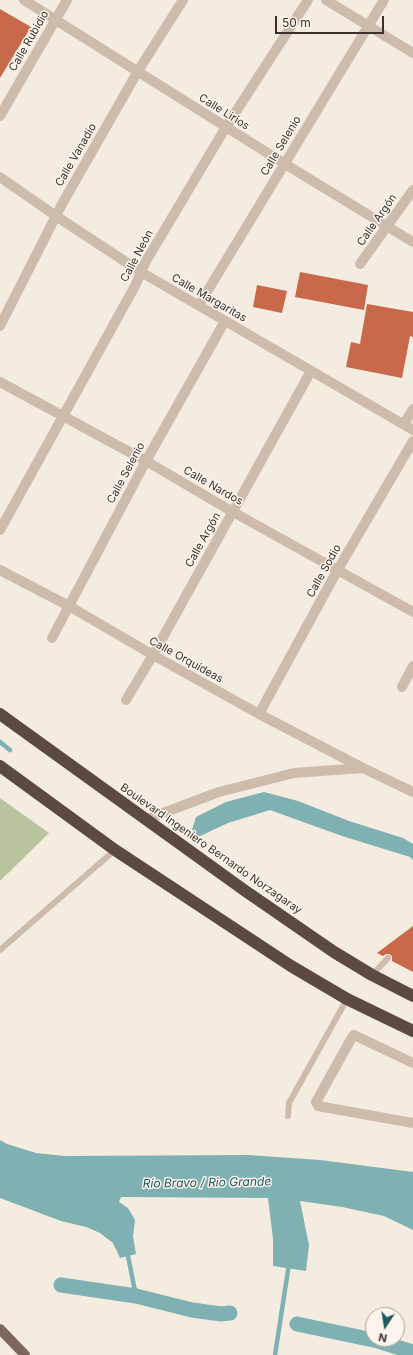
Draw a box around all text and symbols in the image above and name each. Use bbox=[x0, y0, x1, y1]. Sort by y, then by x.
street label: Calle Rubidio bbox=[6, 8, 52, 74]
scale bar bbox=[277, 8, 386, 34]
text: 50 m bbox=[282, 15, 311, 30]
street label: Calle Lirios bbox=[196, 91, 252, 133]
street label: Calle Selenio bbox=[258, 114, 304, 178]
street label: Calle Vanadio bbox=[53, 121, 99, 189]
street label: Calle Argón bbox=[354, 191, 400, 249]
street label: Calle Neón bbox=[118, 228, 156, 284]
street label: Calle Margaritas bbox=[169, 271, 249, 325]
street label: Calle Selenio bbox=[104, 440, 148, 506]
street label: Calle Nardos bbox=[181, 464, 245, 508]
street label: Calle Argón bbox=[183, 510, 223, 570]
street label: Calle Sodio bbox=[304, 542, 344, 600]
street label: Calle Orquídeas bbox=[147, 634, 225, 686]
street label: Boulevard Ingeniero Bernardo Norzagaray bbox=[118, 781, 304, 917]
water label: Río Bravo / Rio Grande bbox=[143, 1175, 271, 1191]
north arrow bbox=[365, 1307, 405, 1347]
text: N bbox=[377, 1330, 388, 1345]

